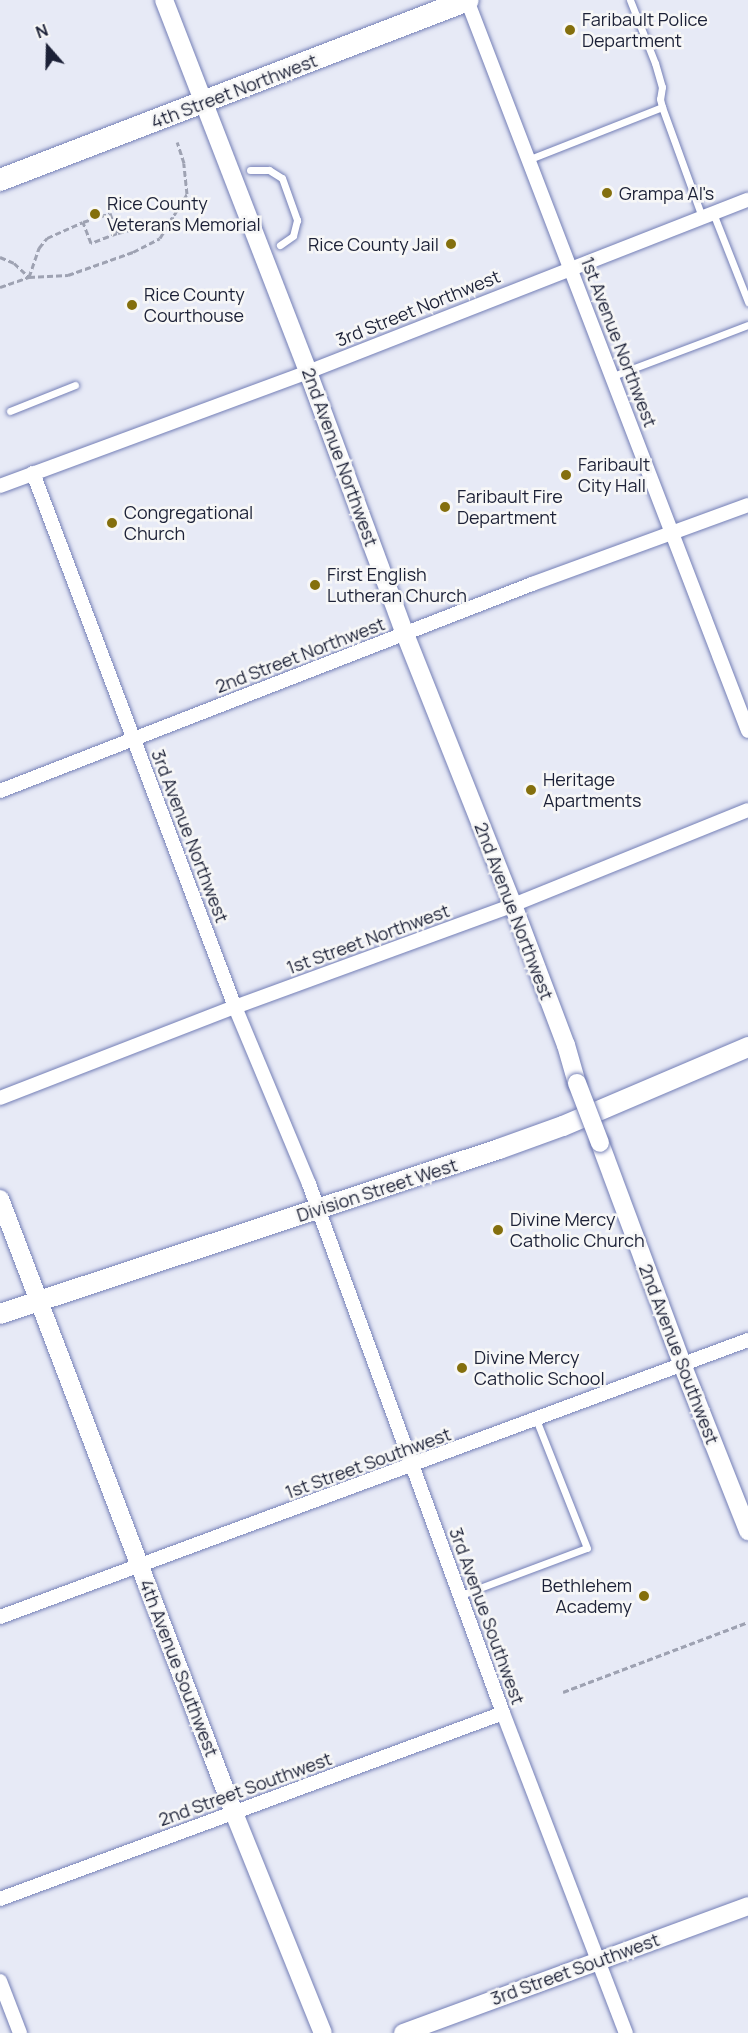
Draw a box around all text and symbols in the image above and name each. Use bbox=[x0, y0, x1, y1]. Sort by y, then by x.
place label: Faribault Police Department bbox=[582, 9, 708, 52]
north arrow bbox=[18, 18, 78, 78]
text: N bbox=[33, 19, 51, 43]
marker: Faribault Police Department bbox=[563, 23, 577, 37]
street label: 4th Street Northwest bbox=[148, 49, 320, 133]
place label: Grampa Al's bbox=[619, 182, 714, 204]
marker: Grampa Al's bbox=[600, 186, 614, 200]
place label: Rice County Veterans Memorial bbox=[107, 193, 261, 236]
marker: Rice County Veterans Memorial bbox=[88, 207, 102, 221]
place label: Rice County Jail bbox=[308, 233, 439, 255]
marker: Rice County Jail bbox=[444, 237, 458, 251]
street label: 1st Avenue Northwest bbox=[577, 254, 661, 430]
street label: 3rd Street Northwest bbox=[333, 265, 503, 351]
place label: Rice County Courthouse bbox=[144, 284, 245, 326]
marker: Rice County Courthouse bbox=[125, 298, 139, 312]
street label: 2nd Avenue Northwest bbox=[298, 365, 382, 549]
place label: Faribault City Hall bbox=[578, 454, 650, 496]
marker: Faribault City Hall bbox=[559, 468, 573, 482]
place label: Faribault Fire Department bbox=[457, 486, 563, 528]
marker: Faribault Fire Department bbox=[438, 500, 452, 514]
place label: Congregational Church bbox=[124, 502, 253, 544]
marker: Congregational Church bbox=[105, 516, 119, 530]
place label: First English Lutheran Church bbox=[327, 564, 467, 606]
marker: First English Lutheran Church bbox=[308, 578, 322, 592]
street label: 2nd Street Northwest bbox=[212, 613, 388, 697]
street label: 3rd Avenue Northwest bbox=[147, 746, 233, 926]
place label: Heritage Apartments bbox=[543, 769, 642, 812]
marker: Heritage Apartments bbox=[524, 783, 538, 797]
street label: 2nd Avenue Northwest bbox=[470, 819, 558, 1003]
street label: 1st Street Northwest bbox=[284, 899, 452, 979]
street label: Division Street West bbox=[294, 1154, 460, 1226]
place label: Divine Mercy Catholic Church bbox=[510, 1209, 645, 1252]
marker: Divine Mercy Catholic Church bbox=[491, 1223, 505, 1237]
street label: 2nd Avenue Southwest bbox=[635, 1261, 723, 1447]
place label: Divine Mercy Catholic School bbox=[474, 1347, 605, 1390]
marker: Divine Mercy Catholic School bbox=[455, 1361, 469, 1375]
street label: 1st Street Southwest bbox=[282, 1423, 454, 1503]
street label: 3rd Avenue Southwest bbox=[445, 1525, 529, 1707]
place label: Bethlehem Academy bbox=[542, 1575, 632, 1618]
street label: 4th Avenue Southwest bbox=[135, 1576, 223, 1760]
marker: Bethlehem Academy bbox=[637, 1589, 651, 1603]
street label: 2nd Street Southwest bbox=[156, 1748, 334, 1830]
street label: 3rd Street Southwest bbox=[488, 1928, 662, 2010]

